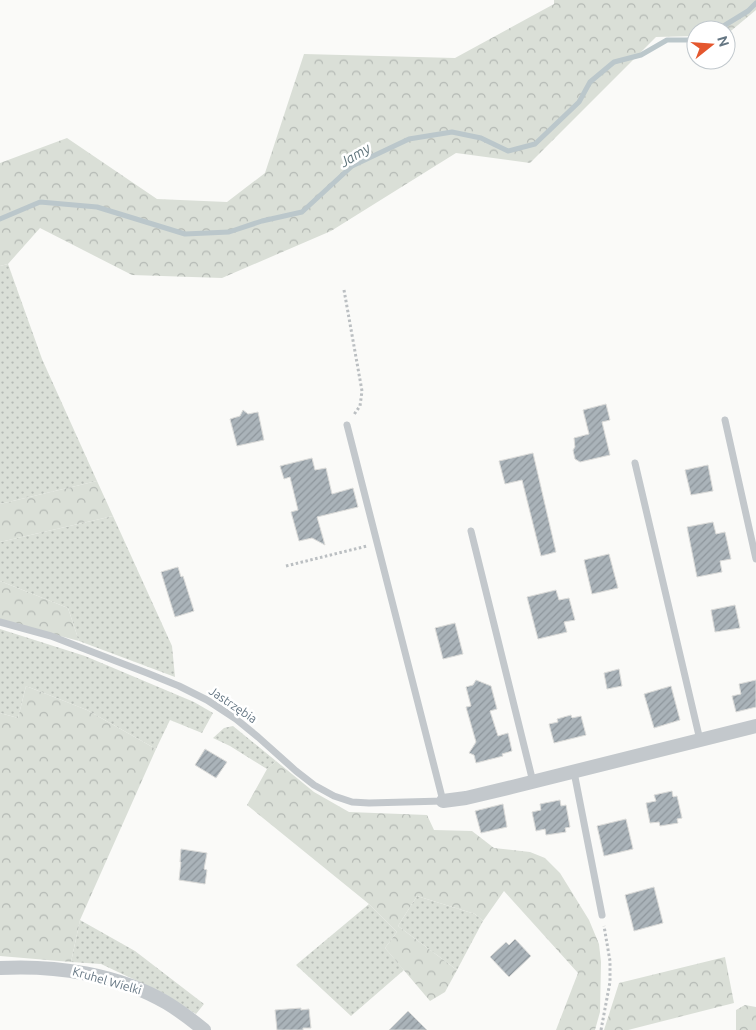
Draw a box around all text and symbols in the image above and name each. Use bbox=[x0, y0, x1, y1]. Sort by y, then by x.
north arrow bbox=[686, 20, 736, 70]
text: N bbox=[714, 34, 733, 49]
water label: Jamy bbox=[336, 140, 373, 171]
street label: Jastrzębia bbox=[207, 684, 260, 725]
street label: Kruhel Wielki bbox=[71, 964, 143, 997]

